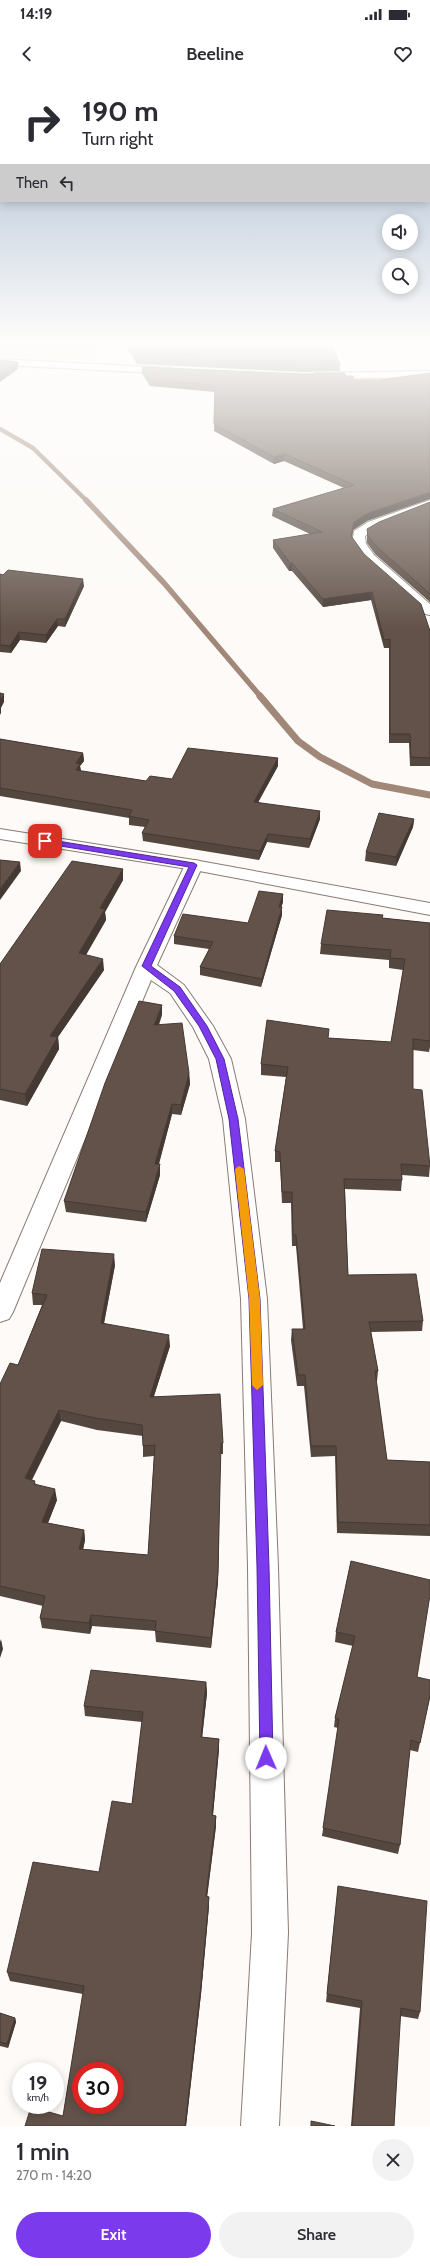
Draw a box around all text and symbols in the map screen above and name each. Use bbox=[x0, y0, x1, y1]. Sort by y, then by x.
text: 14:19 bbox=[20, 5, 52, 23]
icon: back bbox=[16, 43, 38, 65]
text: Beeline bbox=[186, 43, 244, 65]
icon: heart bbox=[392, 43, 414, 65]
text: 190 m bbox=[82, 94, 158, 128]
icon: right bbox=[16, 96, 68, 148]
text: Turn right bbox=[82, 128, 153, 150]
icon: left bbox=[56, 172, 78, 194]
text: Then bbox=[16, 174, 48, 192]
map controls bbox=[382, 214, 418, 294]
button: sound bbox=[382, 214, 418, 250]
button: search bbox=[382, 258, 418, 294]
pin bbox=[28, 824, 62, 858]
icon: arrive bbox=[34, 830, 56, 852]
position arrow bbox=[245, 1737, 287, 1779]
speed limit sign: 30 bbox=[72, 2062, 124, 2114]
text: 19 bbox=[29, 2071, 47, 2095]
text: km/h bbox=[27, 2091, 49, 2104]
text: 1 min bbox=[16, 2137, 70, 2166]
button: close bbox=[372, 2139, 414, 2181]
text: 270 m · 14:20 bbox=[16, 2167, 92, 2183]
button: Exit bbox=[16, 2212, 211, 2258]
button: Share bbox=[219, 2212, 414, 2258]

